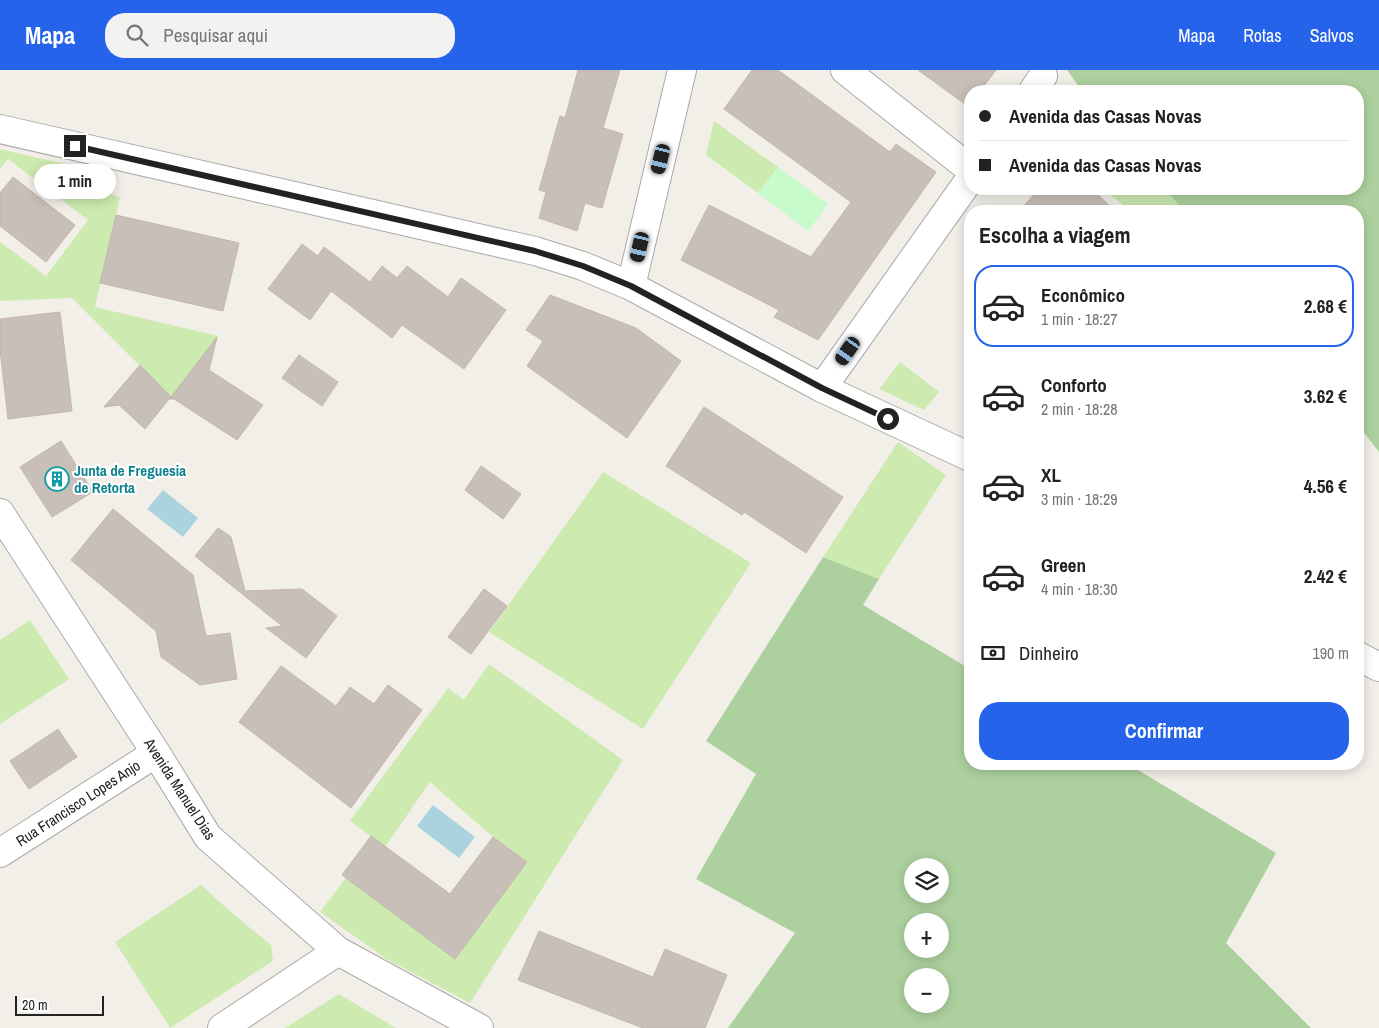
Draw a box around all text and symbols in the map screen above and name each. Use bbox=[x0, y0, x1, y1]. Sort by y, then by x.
search box bbox=[105, 13, 455, 58]
text: Mapa bbox=[25, 19, 75, 51]
icon: search bbox=[123, 21, 151, 49]
text: Pesquisar aqui bbox=[163, 22, 268, 48]
text: Mapa bbox=[1178, 23, 1215, 48]
text: Rotas bbox=[1243, 23, 1282, 48]
text: Salvos bbox=[1310, 23, 1354, 48]
text: Avenida das Casas Novas bbox=[1009, 103, 1202, 129]
route end bbox=[64, 135, 86, 157]
car bbox=[650, 143, 671, 175]
text: Avenida das Casas Novas bbox=[1009, 152, 1202, 178]
callout: 1 min bbox=[34, 164, 116, 198]
text: 1 min bbox=[58, 170, 92, 192]
text: Escolha a viagem bbox=[979, 220, 1130, 250]
car bbox=[629, 231, 650, 263]
text: Econômico bbox=[1041, 282, 1125, 308]
icon: car bbox=[981, 284, 1026, 329]
text: 2.68 € bbox=[1304, 293, 1347, 319]
text: 1 min · 18:27 bbox=[1041, 308, 1118, 330]
car bbox=[833, 334, 862, 368]
text: Conforto bbox=[1041, 372, 1107, 398]
icon: car bbox=[981, 374, 1026, 419]
text: 3.62 € bbox=[1304, 383, 1347, 409]
text: 2 min · 18:28 bbox=[1041, 398, 1118, 420]
route start bbox=[877, 408, 899, 430]
place label: Junta de Freguesia de Retorta bbox=[74, 460, 186, 498]
text: XL bbox=[1041, 462, 1061, 488]
icon: car bbox=[981, 464, 1026, 509]
building icon: Junta de Freguesia de Retorta bbox=[44, 466, 70, 492]
text: 4.56 € bbox=[1304, 473, 1347, 499]
text: 3 min · 18:29 bbox=[1041, 488, 1118, 510]
text: Green bbox=[1041, 552, 1086, 578]
icon: car bbox=[981, 554, 1026, 599]
text: 2.42 € bbox=[1304, 563, 1347, 589]
text: 4 min · 18:30 bbox=[1041, 578, 1118, 600]
icon: cash bbox=[979, 639, 1007, 667]
text: Dinheiro bbox=[1019, 640, 1079, 666]
text: 190 m bbox=[1313, 642, 1349, 664]
button: Confirmar bbox=[979, 702, 1349, 760]
street label: Avenida Manuel Dias bbox=[139, 733, 221, 844]
street label: Rua Francisco Lopes Anjo bbox=[12, 755, 144, 851]
map controls bbox=[904, 858, 949, 1013]
button: layers bbox=[904, 858, 949, 903]
button: + bbox=[904, 913, 949, 958]
button: − bbox=[904, 968, 949, 1013]
scale bar bbox=[15, 993, 104, 1016]
text: 20 m bbox=[22, 996, 48, 1014]

